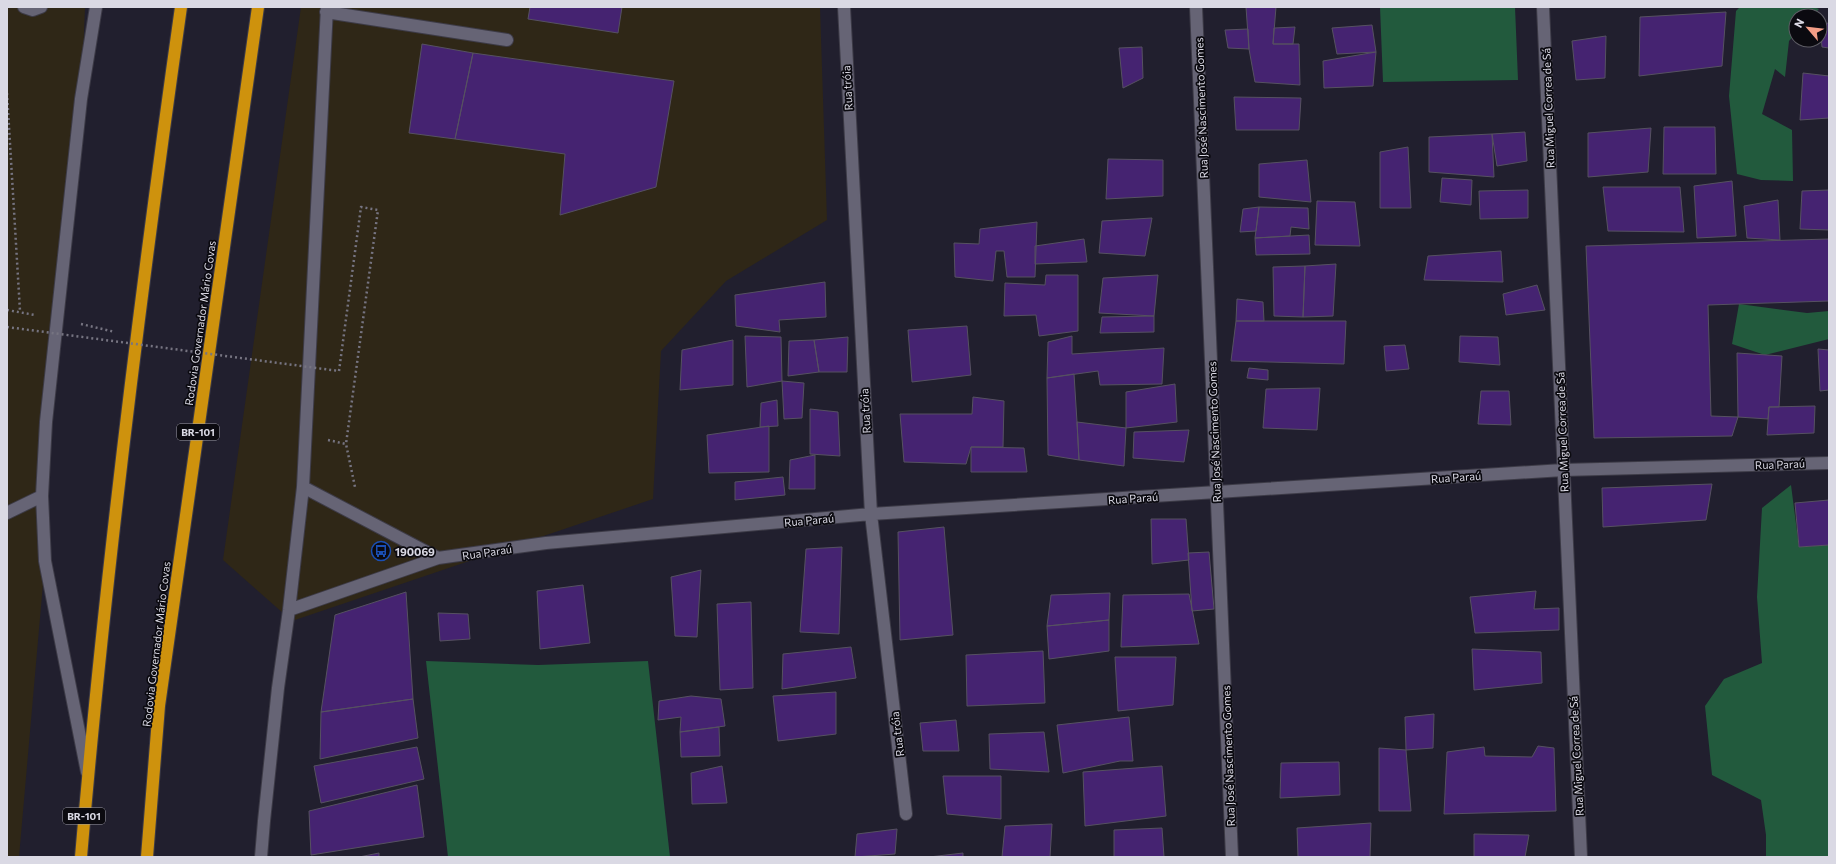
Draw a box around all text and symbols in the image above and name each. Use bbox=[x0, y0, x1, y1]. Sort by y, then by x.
north arrow bbox=[1788, 8, 1828, 48]
text: N bbox=[1791, 16, 1806, 30]
street label: Rua José Nascimento Gomes bbox=[1192, 37, 1211, 179]
street label: Rua Miguel Correa de Sá bbox=[1539, 48, 1557, 168]
street label: Rua tróia bbox=[839, 65, 855, 111]
street label: Rodovia Governador Mário Covas bbox=[182, 240, 218, 406]
street label: Rua José Nascimento Gomes bbox=[1205, 361, 1224, 503]
street label: Rua Miguel Correa de Sá bbox=[1553, 372, 1571, 492]
street label: Rua tróia bbox=[857, 388, 873, 434]
road number: BR-101 bbox=[177, 424, 219, 440]
street label: Rua Paraú bbox=[1755, 457, 1805, 471]
street label: Rua Paraú bbox=[1431, 469, 1481, 485]
street label: Rua Paraú bbox=[1108, 490, 1158, 506]
street label: Rua Paraú bbox=[783, 511, 835, 529]
bus stop icon: 190069 bbox=[370, 540, 392, 562]
street label: Rua Paraú bbox=[461, 542, 513, 562]
place label: 190069 bbox=[395, 545, 435, 558]
street label: Rodovia Governador Mário Covas bbox=[139, 561, 173, 727]
street label: Rua José Nascimento Gomes bbox=[1219, 685, 1238, 827]
street label: Rua Miguel Correa de Sá bbox=[1566, 696, 1586, 816]
street label: Rua tróia bbox=[888, 711, 906, 757]
road number: BR-101 bbox=[63, 808, 105, 824]

